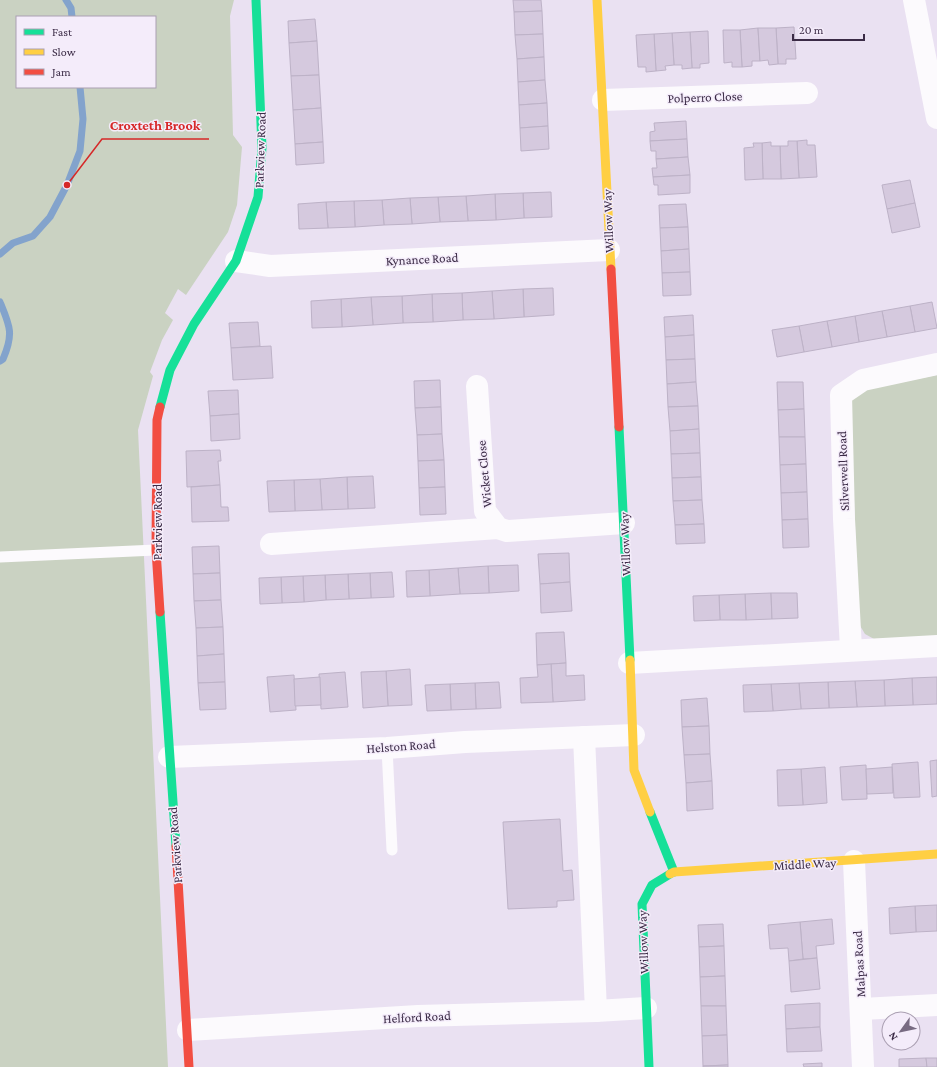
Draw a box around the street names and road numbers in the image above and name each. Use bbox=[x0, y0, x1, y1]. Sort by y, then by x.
street label: Polperro Close bbox=[667, 88, 743, 106]
street label: Parkview Road bbox=[251, 111, 269, 188]
street label: Willow Way bbox=[599, 188, 617, 253]
street label: Kynance Road bbox=[385, 250, 459, 268]
street label: Silverwell Road bbox=[834, 431, 852, 511]
street label: Wicket Close bbox=[474, 439, 494, 508]
street label: Parkview Road bbox=[150, 484, 165, 560]
street label: Willow Way bbox=[616, 511, 634, 576]
street label: Helston Road bbox=[366, 736, 436, 756]
street label: Parkview Road bbox=[165, 806, 185, 884]
street label: Middle Way bbox=[773, 855, 838, 873]
street label: Willow Way bbox=[634, 909, 652, 974]
street label: Malpas Road bbox=[850, 930, 868, 998]
street label: Helford Road bbox=[383, 1008, 451, 1026]

